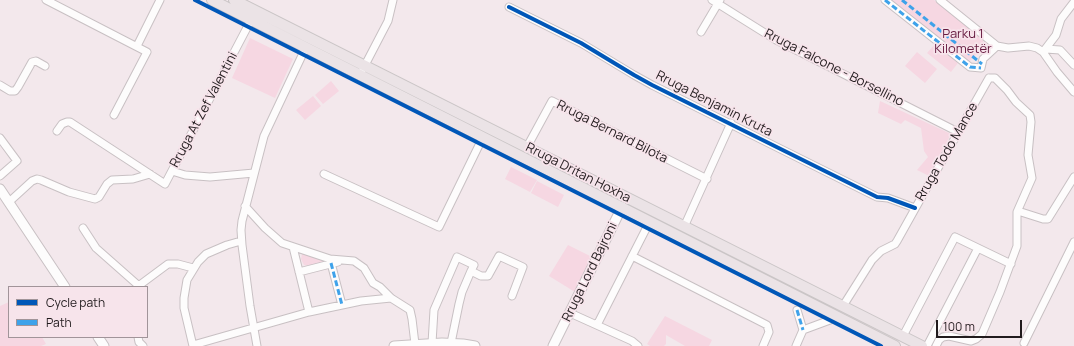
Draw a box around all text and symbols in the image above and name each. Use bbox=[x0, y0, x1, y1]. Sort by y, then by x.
street label: Rruga Falcone - Borsellino bbox=[762, 26, 906, 110]
park label: Parku 1 Kilometër bbox=[934, 26, 992, 57]
street label: Rruga At Zef Valentini bbox=[167, 50, 241, 170]
street label: Rruga Benjamin Kruta bbox=[653, 68, 775, 140]
street label: Rruga Bernard Bilota bbox=[554, 97, 670, 167]
street label: Rruga Todo Mance bbox=[913, 100, 981, 204]
street label: Rruga Dritan Hoxha bbox=[523, 140, 633, 206]
street label: Rruga Lord Bajroni bbox=[559, 220, 621, 324]
legend bbox=[8, 286, 148, 338]
text: Cycle path bbox=[46, 294, 105, 311]
scale bar bbox=[938, 312, 1024, 338]
text: Path bbox=[46, 314, 72, 331]
text: 100 m bbox=[943, 318, 975, 335]

